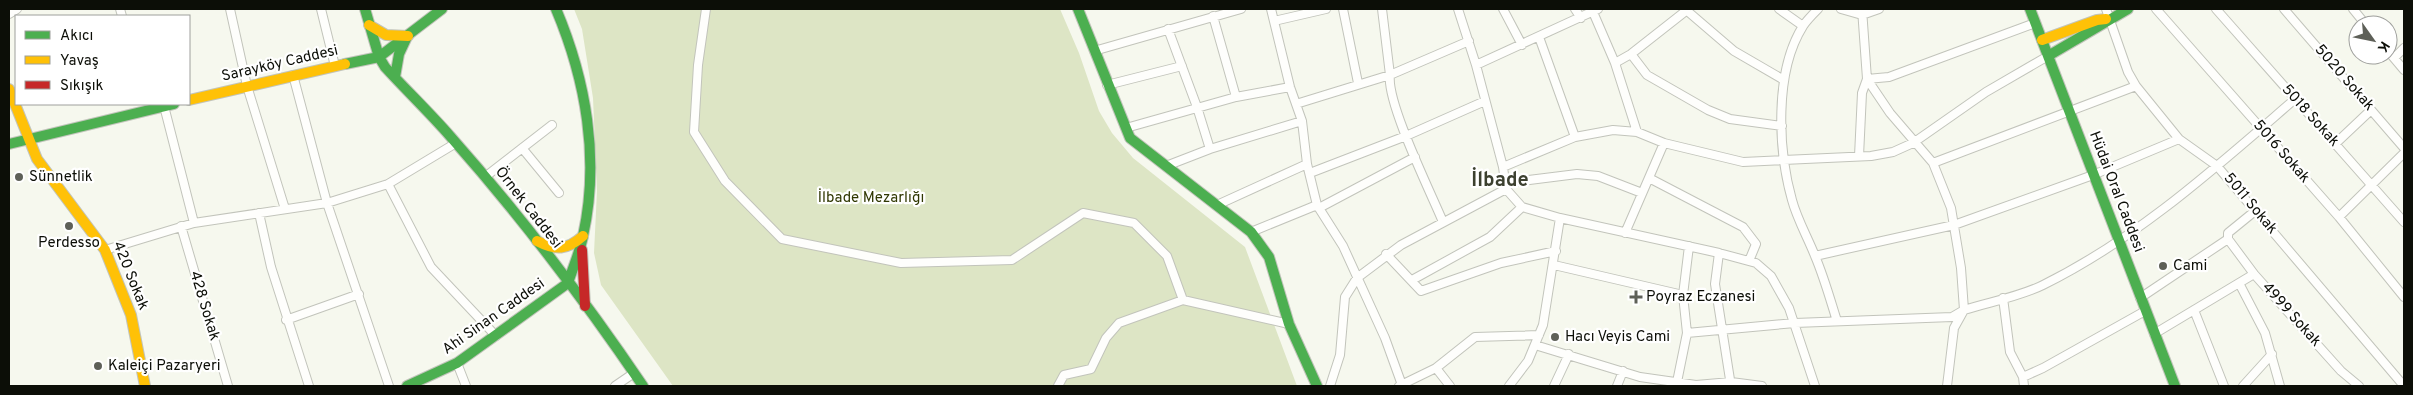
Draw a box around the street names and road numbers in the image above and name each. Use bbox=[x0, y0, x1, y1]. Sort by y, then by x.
street label: Sarayköy Caddesi bbox=[220, 41, 340, 87]
street label: 5020 Sokak bbox=[2310, 41, 2378, 115]
street label: 5018 Sokak bbox=[2277, 81, 2343, 151]
street label: 5016 Sokak bbox=[2248, 117, 2314, 188]
street label: Hüdai Oral Caddesi bbox=[2084, 129, 2148, 255]
street label: Örnek Caddesi bbox=[490, 163, 567, 253]
street label: 5011 Sokak bbox=[2219, 169, 2281, 239]
street label: 420 Sokak bbox=[108, 239, 152, 313]
street label: 428 Sokak bbox=[184, 269, 224, 343]
street label: Ahi Sinan Caddesi bbox=[439, 275, 549, 359]
street label: 4999 Sokak bbox=[2257, 279, 2325, 351]

